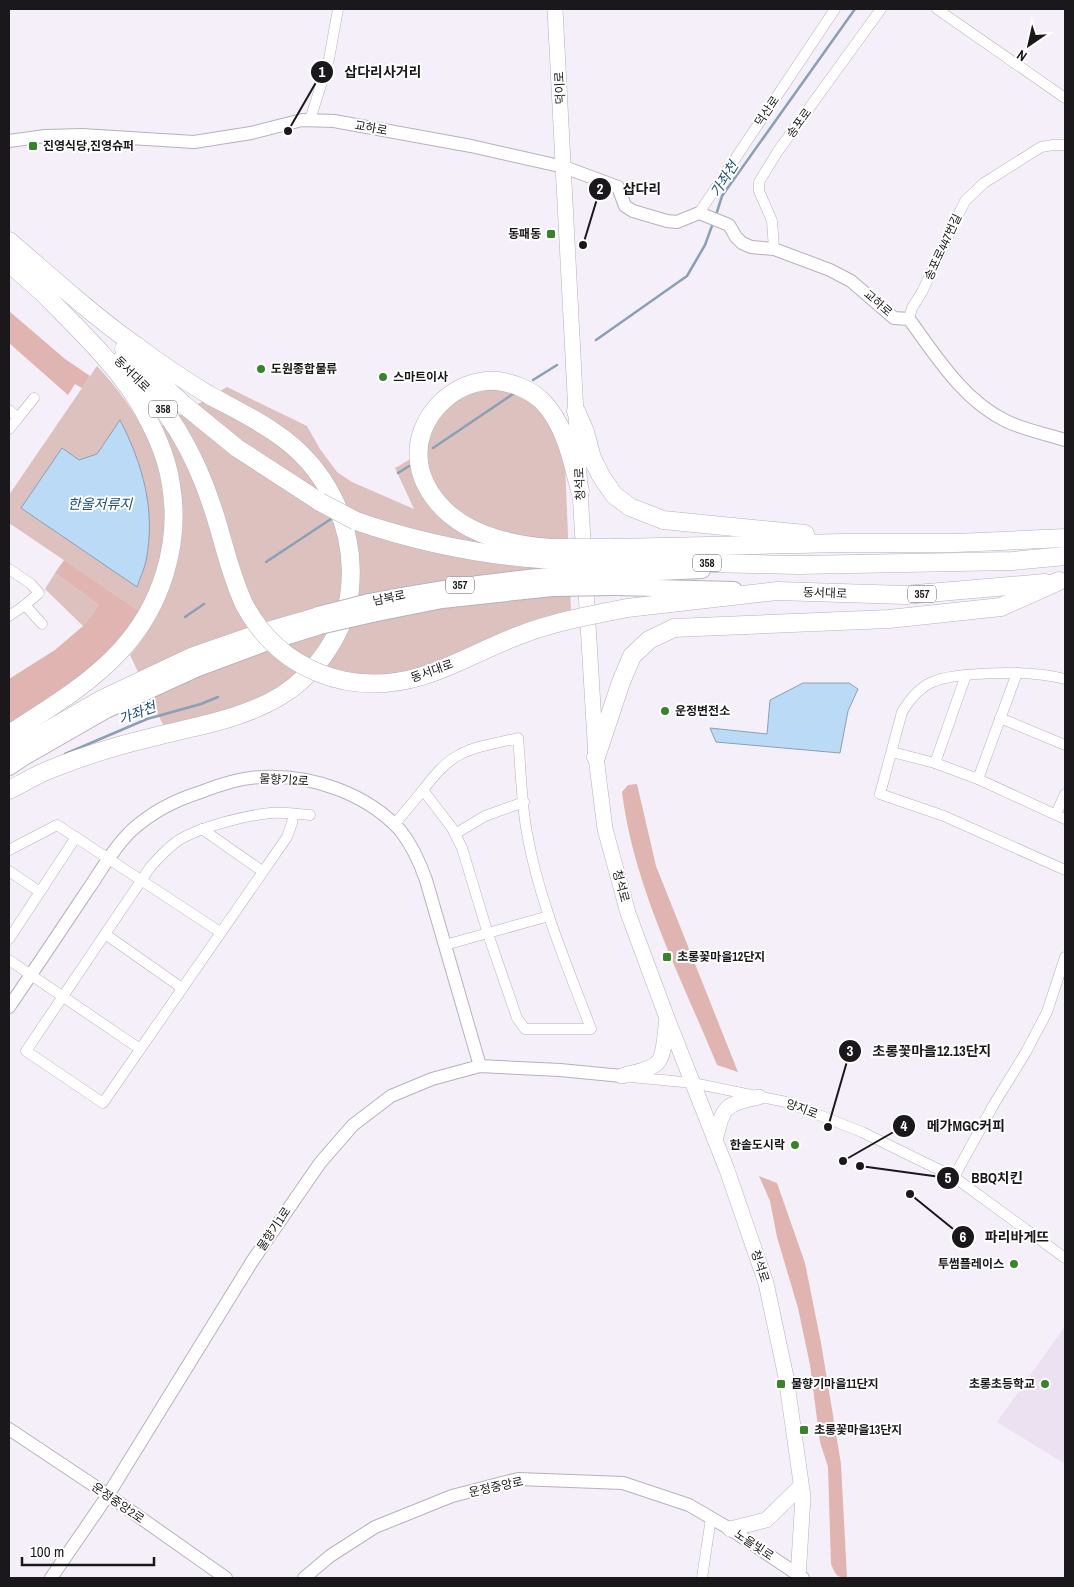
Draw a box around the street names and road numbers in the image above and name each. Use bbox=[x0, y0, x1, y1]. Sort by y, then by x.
street label: 덕이로 bbox=[551, 71, 569, 105]
street label: 덕산로 bbox=[751, 93, 783, 129]
street label: 송포로 bbox=[783, 105, 815, 141]
street label: 교하로 bbox=[353, 117, 389, 139]
street label: 송포로447번길 bbox=[921, 211, 965, 283]
street label: 교하로 bbox=[860, 286, 896, 320]
street label: 동서대로 bbox=[111, 353, 153, 395]
road number: 358 bbox=[149, 400, 177, 418]
street label: 청석로 bbox=[571, 467, 589, 501]
road number: 358 bbox=[693, 554, 721, 572]
road number: 357 bbox=[446, 576, 474, 594]
street label: 동서대로 bbox=[803, 584, 847, 602]
road number: 357 bbox=[908, 586, 936, 602]
street label: 남북로 bbox=[371, 587, 407, 609]
street label: 동서대로 bbox=[409, 656, 455, 686]
street label: 물향기2로 bbox=[259, 771, 309, 789]
street label: 청석로 bbox=[609, 868, 633, 904]
street label: 양지로 bbox=[784, 1096, 820, 1122]
street label: 물향기1로 bbox=[253, 1204, 295, 1254]
street label: 청석로 bbox=[747, 1248, 773, 1284]
street label: 운정중앙로 bbox=[467, 1473, 525, 1501]
street label: 운정중앙2로 bbox=[89, 1479, 147, 1527]
street label: 노을빛로 bbox=[731, 1526, 777, 1564]

